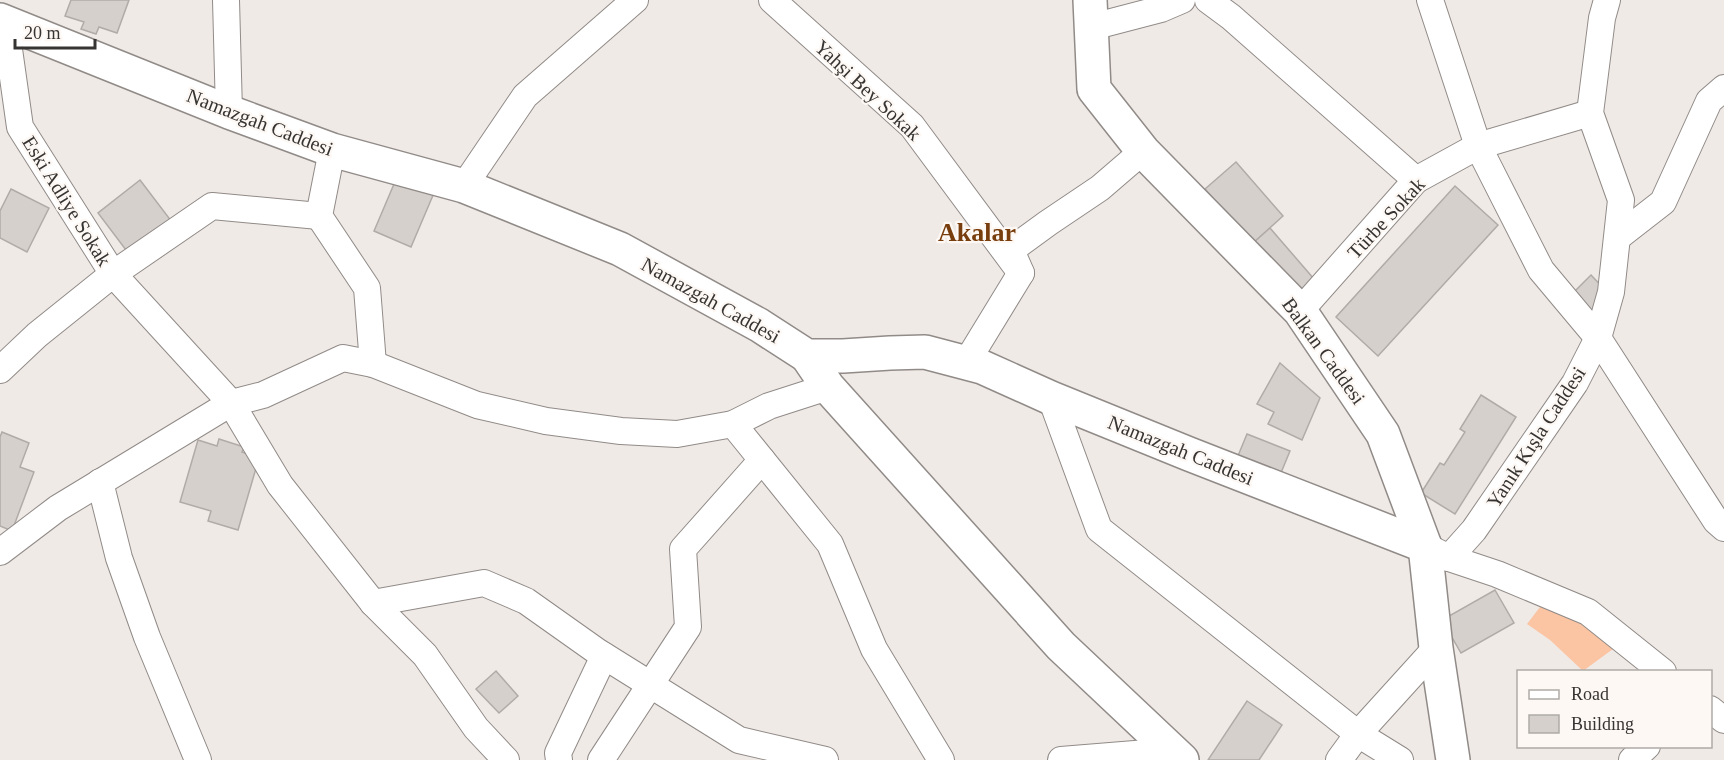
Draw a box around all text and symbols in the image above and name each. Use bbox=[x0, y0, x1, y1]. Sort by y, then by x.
scale bar bbox=[15, 12, 94, 50]
text: 20 m bbox=[24, 23, 61, 43]
street label: Yahşi Bey Sokak bbox=[810, 35, 926, 145]
street label: Namazgah Caddesi bbox=[183, 84, 337, 161]
street label: Eski Adliye Sokak bbox=[17, 132, 116, 270]
street label: Türbe Sokak bbox=[1343, 173, 1429, 263]
district label: Akalar bbox=[938, 218, 1016, 247]
street label: Namazgah Caddesi bbox=[637, 253, 784, 348]
street label: Balkan Caddesi bbox=[1278, 294, 1370, 409]
street label: Yanık Kışla Caddesi bbox=[1482, 362, 1591, 512]
street label: Namazgah Caddesi bbox=[1105, 411, 1257, 490]
legend bbox=[1517, 670, 1712, 748]
text: Road bbox=[1571, 684, 1609, 704]
text: Building bbox=[1571, 714, 1634, 734]

